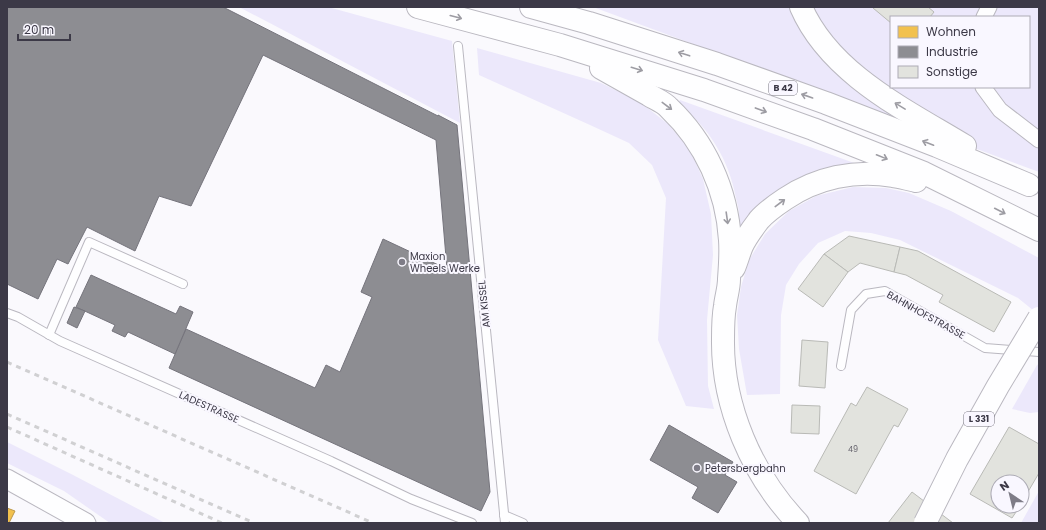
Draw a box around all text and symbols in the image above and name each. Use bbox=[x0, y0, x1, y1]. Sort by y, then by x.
one-way arrow bbox=[449, 14, 462, 21]
scale bar bbox=[18, 16, 70, 42]
legend bbox=[890, 16, 1030, 88]
text: 20 m bbox=[24, 21, 54, 38]
text: Wohnen bbox=[926, 23, 976, 40]
text: Industrie bbox=[926, 43, 978, 60]
one-way arrow bbox=[678, 50, 691, 57]
text: Sonstige bbox=[926, 63, 978, 80]
one-way arrow bbox=[631, 66, 644, 73]
road number: B 42 bbox=[769, 81, 797, 95]
one-way arrow bbox=[800, 92, 813, 99]
one-way arrow bbox=[661, 102, 672, 110]
one-way arrow bbox=[894, 102, 906, 110]
one-way arrow bbox=[754, 107, 766, 115]
one-way arrow bbox=[923, 138, 935, 146]
one-way arrow bbox=[876, 153, 888, 161]
one-way arrow bbox=[774, 199, 785, 207]
one-way arrow bbox=[994, 208, 1006, 215]
one-way arrow bbox=[723, 211, 731, 224]
place label: Maxion Wheels Werke bbox=[410, 249, 480, 276]
marker: Maxion Wheels Werke bbox=[397, 257, 407, 267]
street label: AM KISSEL bbox=[474, 279, 494, 328]
street label: BAHNHOFSTRASSE bbox=[884, 287, 968, 343]
street label: LADESTRASSE bbox=[177, 387, 241, 427]
road number: L 331 bbox=[964, 412, 994, 426]
house number: 49 bbox=[848, 444, 858, 455]
place label: Petersbergbahn bbox=[705, 461, 786, 476]
marker: Petersbergbahn bbox=[692, 463, 702, 473]
north arrow bbox=[990, 474, 1030, 514]
text: N bbox=[996, 477, 1012, 495]

